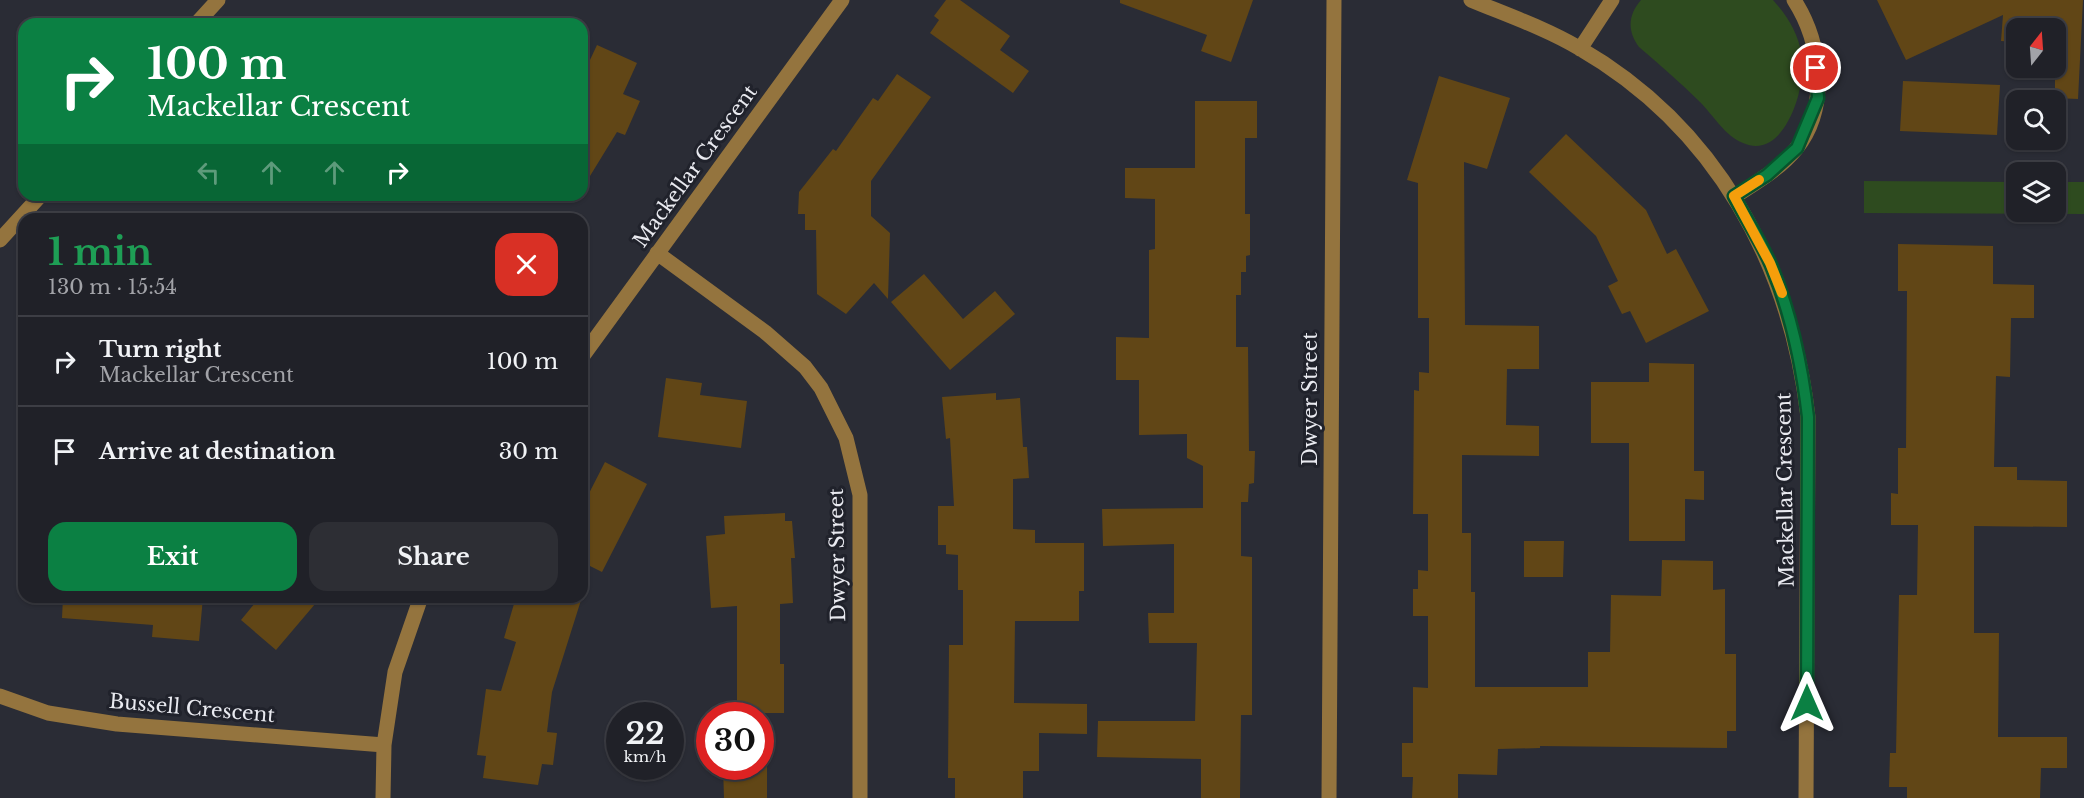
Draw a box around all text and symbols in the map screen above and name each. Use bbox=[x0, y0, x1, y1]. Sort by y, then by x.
north arrow bbox=[2006, 18, 2066, 78]
map controls bbox=[2006, 18, 2066, 222]
text: 100 m bbox=[147, 38, 286, 90]
icon: right bbox=[48, 42, 126, 120]
pin bbox=[1790, 42, 1841, 93]
icon: arrive bbox=[1799, 51, 1832, 84]
street label: Mackellar Crescent bbox=[628, 80, 762, 252]
text: Mackellar Crescent bbox=[147, 90, 410, 123]
button: search bbox=[2006, 90, 2066, 150]
icon: left bbox=[192, 156, 225, 189]
icon: ahead bbox=[255, 156, 288, 189]
icon: ahead bbox=[318, 156, 351, 189]
icon: right bbox=[381, 156, 414, 189]
button: layers bbox=[2006, 162, 2066, 222]
text: 1 min bbox=[48, 230, 152, 275]
button: close bbox=[495, 233, 558, 296]
text: 130 m · 15:54 bbox=[48, 275, 177, 299]
street label: Dwyer Street bbox=[1298, 332, 1322, 466]
text: Turn right bbox=[99, 336, 221, 363]
icon: right bbox=[48, 345, 81, 378]
text: 100 m bbox=[487, 348, 558, 375]
text: Mackellar Crescent bbox=[99, 363, 294, 387]
street label: Mackellar Crescent bbox=[1771, 392, 1799, 588]
icon: arrive bbox=[48, 435, 81, 468]
text: Arrive at destination bbox=[99, 438, 336, 465]
text: 30 m bbox=[499, 438, 558, 465]
street label: Dwyer Street bbox=[824, 488, 850, 622]
button: Exit bbox=[48, 522, 297, 591]
button: Share bbox=[309, 522, 558, 591]
position arrow bbox=[1775, 671, 1839, 735]
street label: Bussell Crescent bbox=[108, 689, 276, 727]
speed limit sign: 30 bbox=[696, 702, 774, 780]
text: 22 bbox=[625, 715, 665, 752]
text: km/h bbox=[624, 747, 666, 766]

